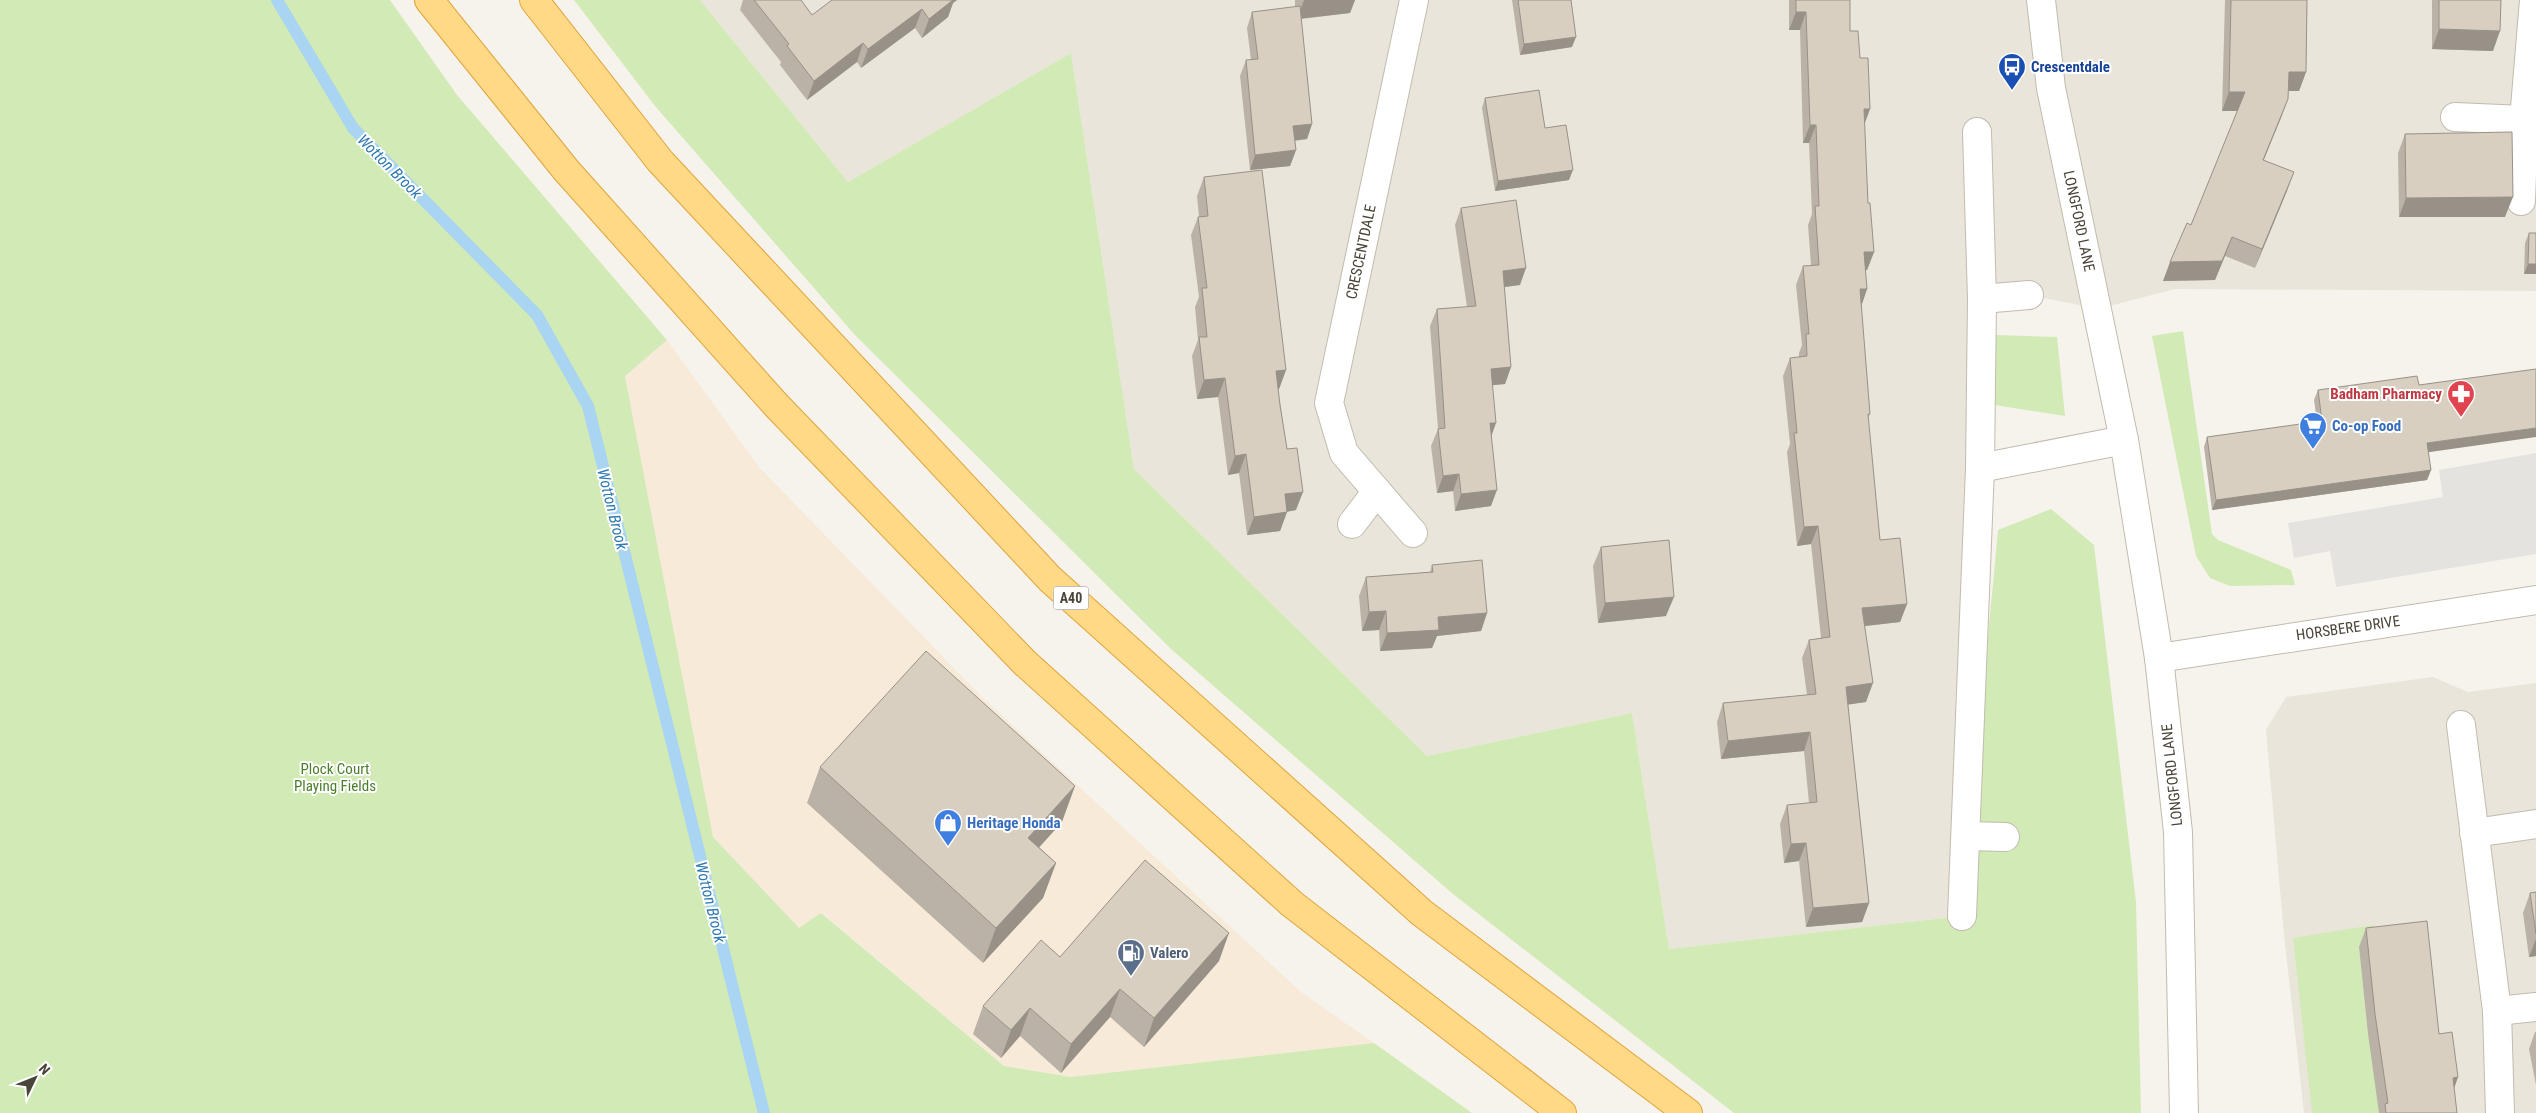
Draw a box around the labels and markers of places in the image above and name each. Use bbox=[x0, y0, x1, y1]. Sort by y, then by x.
bus stop icon: Crescentdale bbox=[1997, 52, 2027, 91]
place label: Crescentdale bbox=[2031, 58, 2110, 76]
pharmacy icon: Badham Pharmacy bbox=[2446, 379, 2476, 418]
place label: Badham Pharmacy bbox=[2330, 385, 2442, 403]
supermarket icon: Co-op Food bbox=[2298, 411, 2328, 450]
place label: Co-op Food bbox=[2332, 417, 2401, 435]
shop icon: Heritage Honda bbox=[933, 808, 963, 847]
place label: Heritage Honda bbox=[967, 814, 1061, 832]
fuel station icon: Valero bbox=[1116, 938, 1146, 977]
place label: Valero bbox=[1150, 944, 1189, 962]

